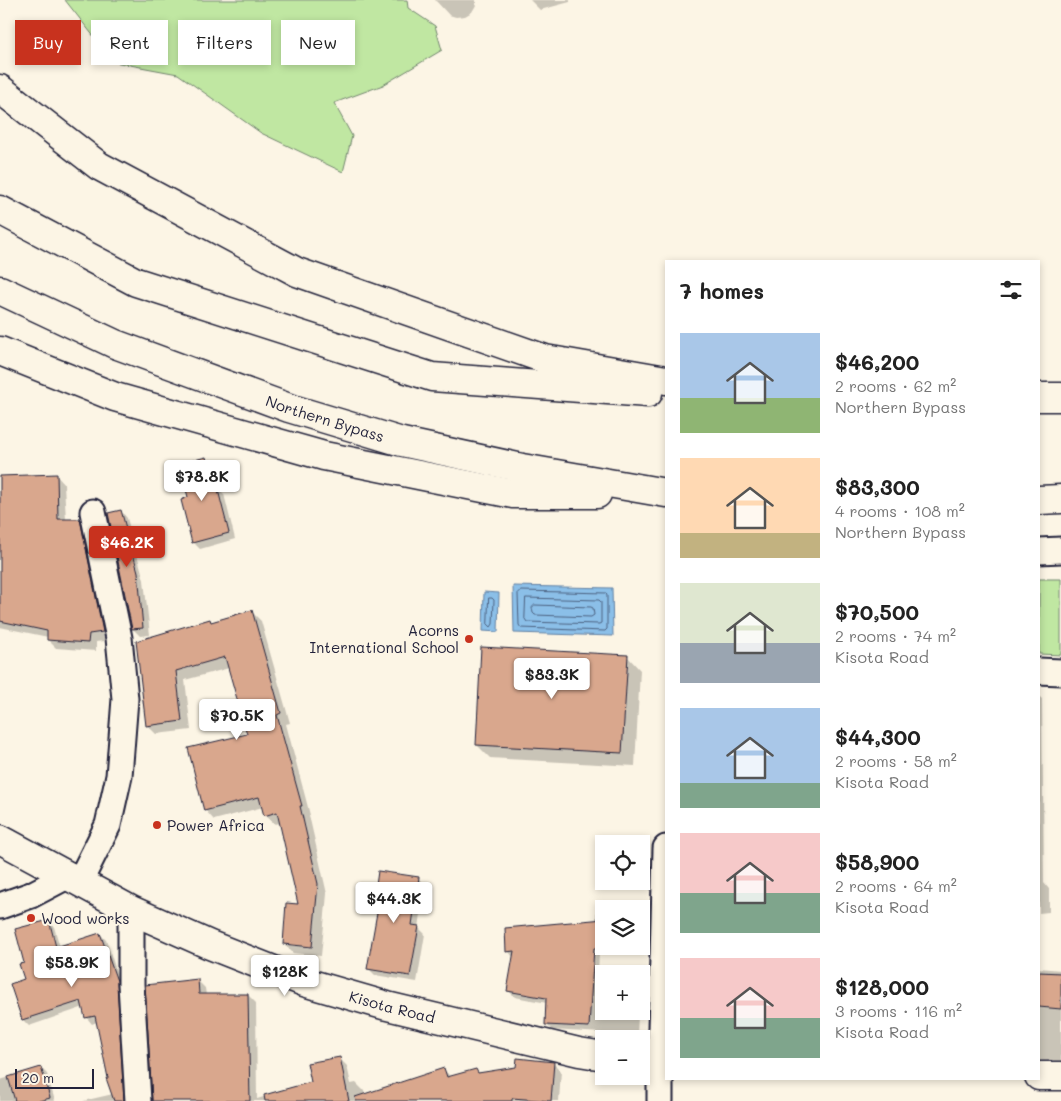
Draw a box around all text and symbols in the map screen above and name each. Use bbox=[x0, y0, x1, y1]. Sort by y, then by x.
chip: Buy bbox=[15, 20, 81, 65]
chip: Rent bbox=[91, 20, 168, 65]
chip: Filters bbox=[178, 20, 271, 65]
chip: New bbox=[281, 20, 355, 65]
icon: filters bbox=[997, 276, 1025, 304]
text: 7 homes bbox=[680, 277, 764, 304]
text: $46,200 bbox=[835, 348, 919, 375]
icon: home bbox=[720, 353, 780, 413]
text: 2 rooms · 62 m² bbox=[835, 375, 956, 396]
street label: Northern Bypass bbox=[263, 390, 387, 446]
text: Northern Bypass bbox=[835, 396, 966, 417]
pin: $78.8K bbox=[161, 460, 243, 502]
text: $78.8K bbox=[175, 465, 229, 486]
text: $83,300 bbox=[835, 473, 920, 500]
icon: home bbox=[720, 478, 780, 538]
text: 4 rooms · 108 m² bbox=[835, 500, 965, 521]
text: Northern Bypass bbox=[835, 521, 966, 542]
pin: $46.2K bbox=[86, 526, 168, 568]
text: $46.2K bbox=[100, 531, 154, 552]
text: $70,500 bbox=[835, 598, 919, 625]
icon: home bbox=[720, 603, 780, 663]
place label: Acorns International School bbox=[309, 620, 459, 657]
text: 2 rooms · 74 m² bbox=[835, 625, 956, 646]
marker: Acorns International School bbox=[463, 633, 475, 645]
text: Kisota Road bbox=[835, 646, 929, 667]
pin: $83.3K bbox=[511, 658, 593, 700]
text: $83.3K bbox=[525, 663, 579, 684]
pin: $70.5K bbox=[196, 698, 278, 741]
text: $70.5K bbox=[210, 704, 264, 725]
text: $44,300 bbox=[835, 723, 921, 750]
icon: home bbox=[720, 728, 780, 788]
text: 2 rooms · 58 m² bbox=[835, 750, 957, 771]
text: Kisota Road bbox=[835, 771, 929, 792]
place label: Power Africa bbox=[167, 815, 265, 835]
marker: Power Africa bbox=[151, 819, 163, 831]
map controls bbox=[595, 835, 650, 1085]
button: locate bbox=[595, 835, 650, 890]
text: $58,900 bbox=[835, 848, 919, 875]
icon: home bbox=[720, 853, 780, 913]
text: 2 rooms · 64 m² bbox=[835, 875, 957, 896]
pin: $44.3K bbox=[353, 882, 435, 924]
text: $44.3K bbox=[366, 887, 422, 908]
text: Kisota Road bbox=[835, 896, 929, 917]
button: layers bbox=[595, 900, 650, 955]
place label: Wood works bbox=[41, 908, 130, 928]
marker: Wood works bbox=[25, 912, 37, 924]
pin: $58.9K bbox=[31, 946, 113, 988]
text: $58.9K bbox=[45, 951, 99, 972]
pin: $128K bbox=[250, 954, 320, 997]
text: $128K bbox=[262, 960, 308, 981]
button: + bbox=[595, 965, 650, 1020]
text: $128,000 bbox=[835, 973, 929, 1000]
icon: home bbox=[720, 978, 780, 1038]
street label: Kisota Road bbox=[347, 986, 437, 1027]
text: 3 rooms · 116 m² bbox=[835, 1000, 962, 1021]
text: Kisota Road bbox=[835, 1021, 929, 1042]
button: − bbox=[595, 1030, 650, 1085]
scale bar bbox=[15, 1066, 94, 1089]
text: 20 m bbox=[22, 1068, 54, 1087]

